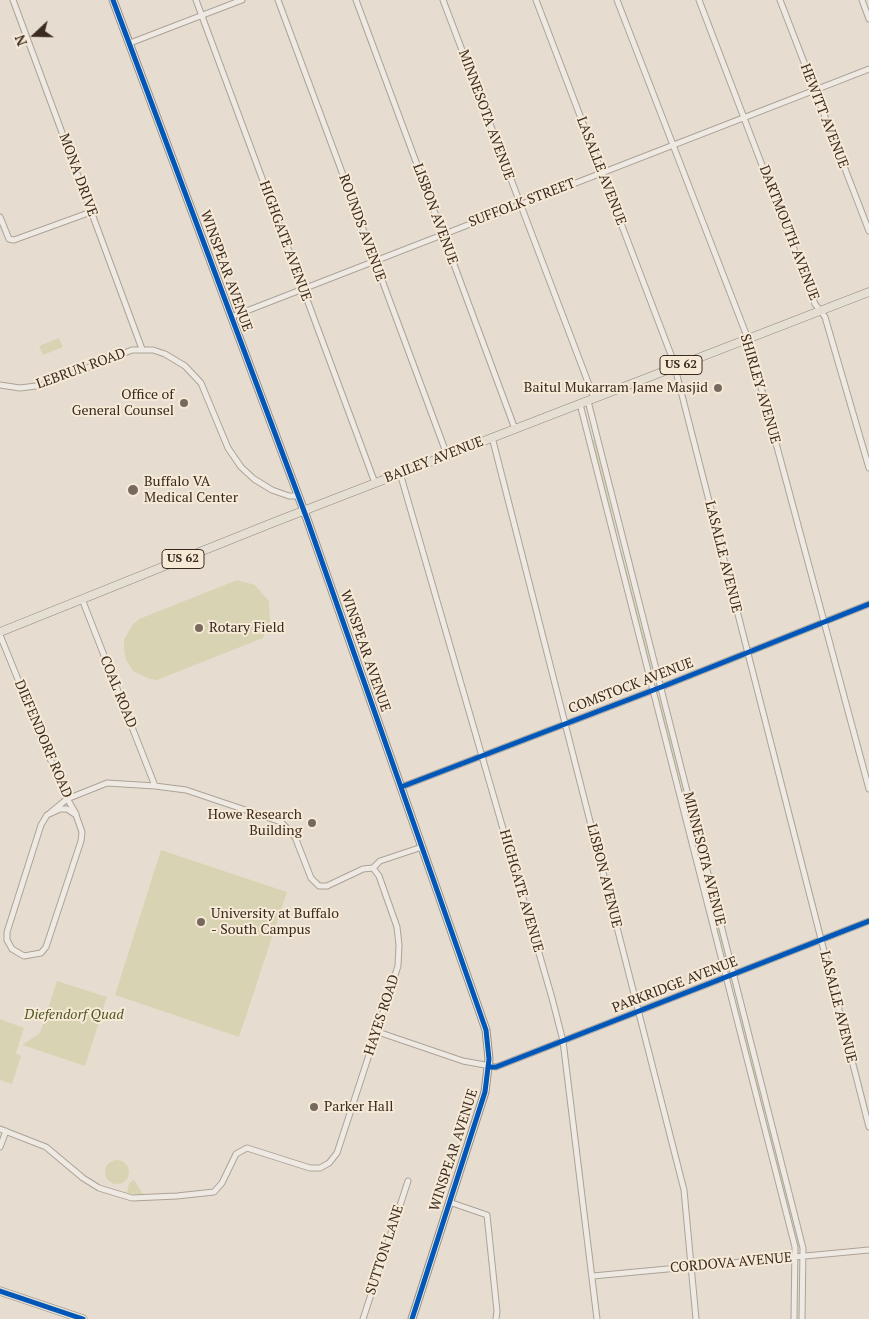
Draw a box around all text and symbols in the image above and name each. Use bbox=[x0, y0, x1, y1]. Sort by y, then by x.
north arrow bbox=[10, 10, 60, 60]
text: N bbox=[10, 32, 31, 49]
street label: MINNESOTA AVENUE bbox=[455, 48, 517, 182]
street label: HEWITT AVENUE bbox=[796, 61, 852, 171]
street label: LASALLE AVENUE bbox=[573, 114, 629, 228]
street label: MONA DRIVE bbox=[55, 131, 101, 219]
street label: LISBON AVENUE bbox=[409, 161, 461, 267]
street label: DARTMOUTH AVENUE bbox=[755, 163, 823, 303]
street label: ROUNDS AVENUE bbox=[335, 172, 389, 284]
street label: SUFFOLK STREET bbox=[466, 175, 578, 231]
street label: HIGHGATE AVENUE bbox=[255, 179, 315, 303]
street label: WINSPEAR AVENUE bbox=[196, 208, 256, 334]
street label: SHIRLEY AVENUE bbox=[736, 332, 784, 446]
street label: LEBRUN ROAD bbox=[34, 345, 128, 393]
road number: US 62 bbox=[660, 356, 702, 374]
place label: Baitul Mukarram Jame Masjid bbox=[524, 380, 708, 396]
marker: Baitul Mukarram Jame Masjid bbox=[712, 382, 724, 394]
place label: Office of General Counsel bbox=[72, 387, 174, 420]
marker: Office of General Counsel bbox=[178, 397, 190, 409]
street label: BAILEY AVENUE bbox=[382, 433, 486, 487]
place label: Buffalo VA Medical Center bbox=[144, 474, 238, 507]
marker: Buffalo VA Medical Center bbox=[126, 483, 140, 497]
street label: LASALLE AVENUE bbox=[701, 499, 745, 615]
road number: US 62 bbox=[162, 550, 204, 568]
street label: WINSPEAR AVENUE bbox=[336, 588, 394, 714]
place label: Rotary Field bbox=[209, 620, 284, 636]
marker: Rotary Field bbox=[193, 622, 205, 634]
street label: COAL ROAD bbox=[96, 653, 140, 731]
street label: COMSTOCK AVENUE bbox=[566, 654, 696, 718]
street label: DIEFENDORF ROAD bbox=[11, 677, 75, 801]
street label: MINNESOTA AVENUE bbox=[679, 790, 729, 928]
place label: Howe Research Building bbox=[208, 807, 302, 840]
marker: Howe Research Building bbox=[306, 817, 318, 829]
street label: LISBON AVENUE bbox=[583, 822, 625, 930]
street label: HIGHGATE AVENUE bbox=[495, 828, 547, 954]
place label: University at Buffalo - South Campus bbox=[211, 906, 339, 939]
marker: University at Buffalo - South Campus bbox=[195, 916, 207, 928]
street label: LASALLE AVENUE bbox=[816, 949, 860, 1065]
street label: PARKRIDGE AVENUE bbox=[610, 953, 740, 1017]
street label: HAYES ROAD bbox=[361, 972, 403, 1058]
park label: Diefendorf Quad bbox=[24, 1007, 124, 1023]
street label: WINSPEAR AVENUE bbox=[426, 1087, 482, 1213]
place label: Parker Hall bbox=[324, 1099, 393, 1115]
marker: Parker Hall bbox=[308, 1101, 320, 1113]
street label: SUTTON LANE bbox=[363, 1203, 407, 1297]
street label: CORDOVA AVENUE bbox=[669, 1249, 793, 1277]

